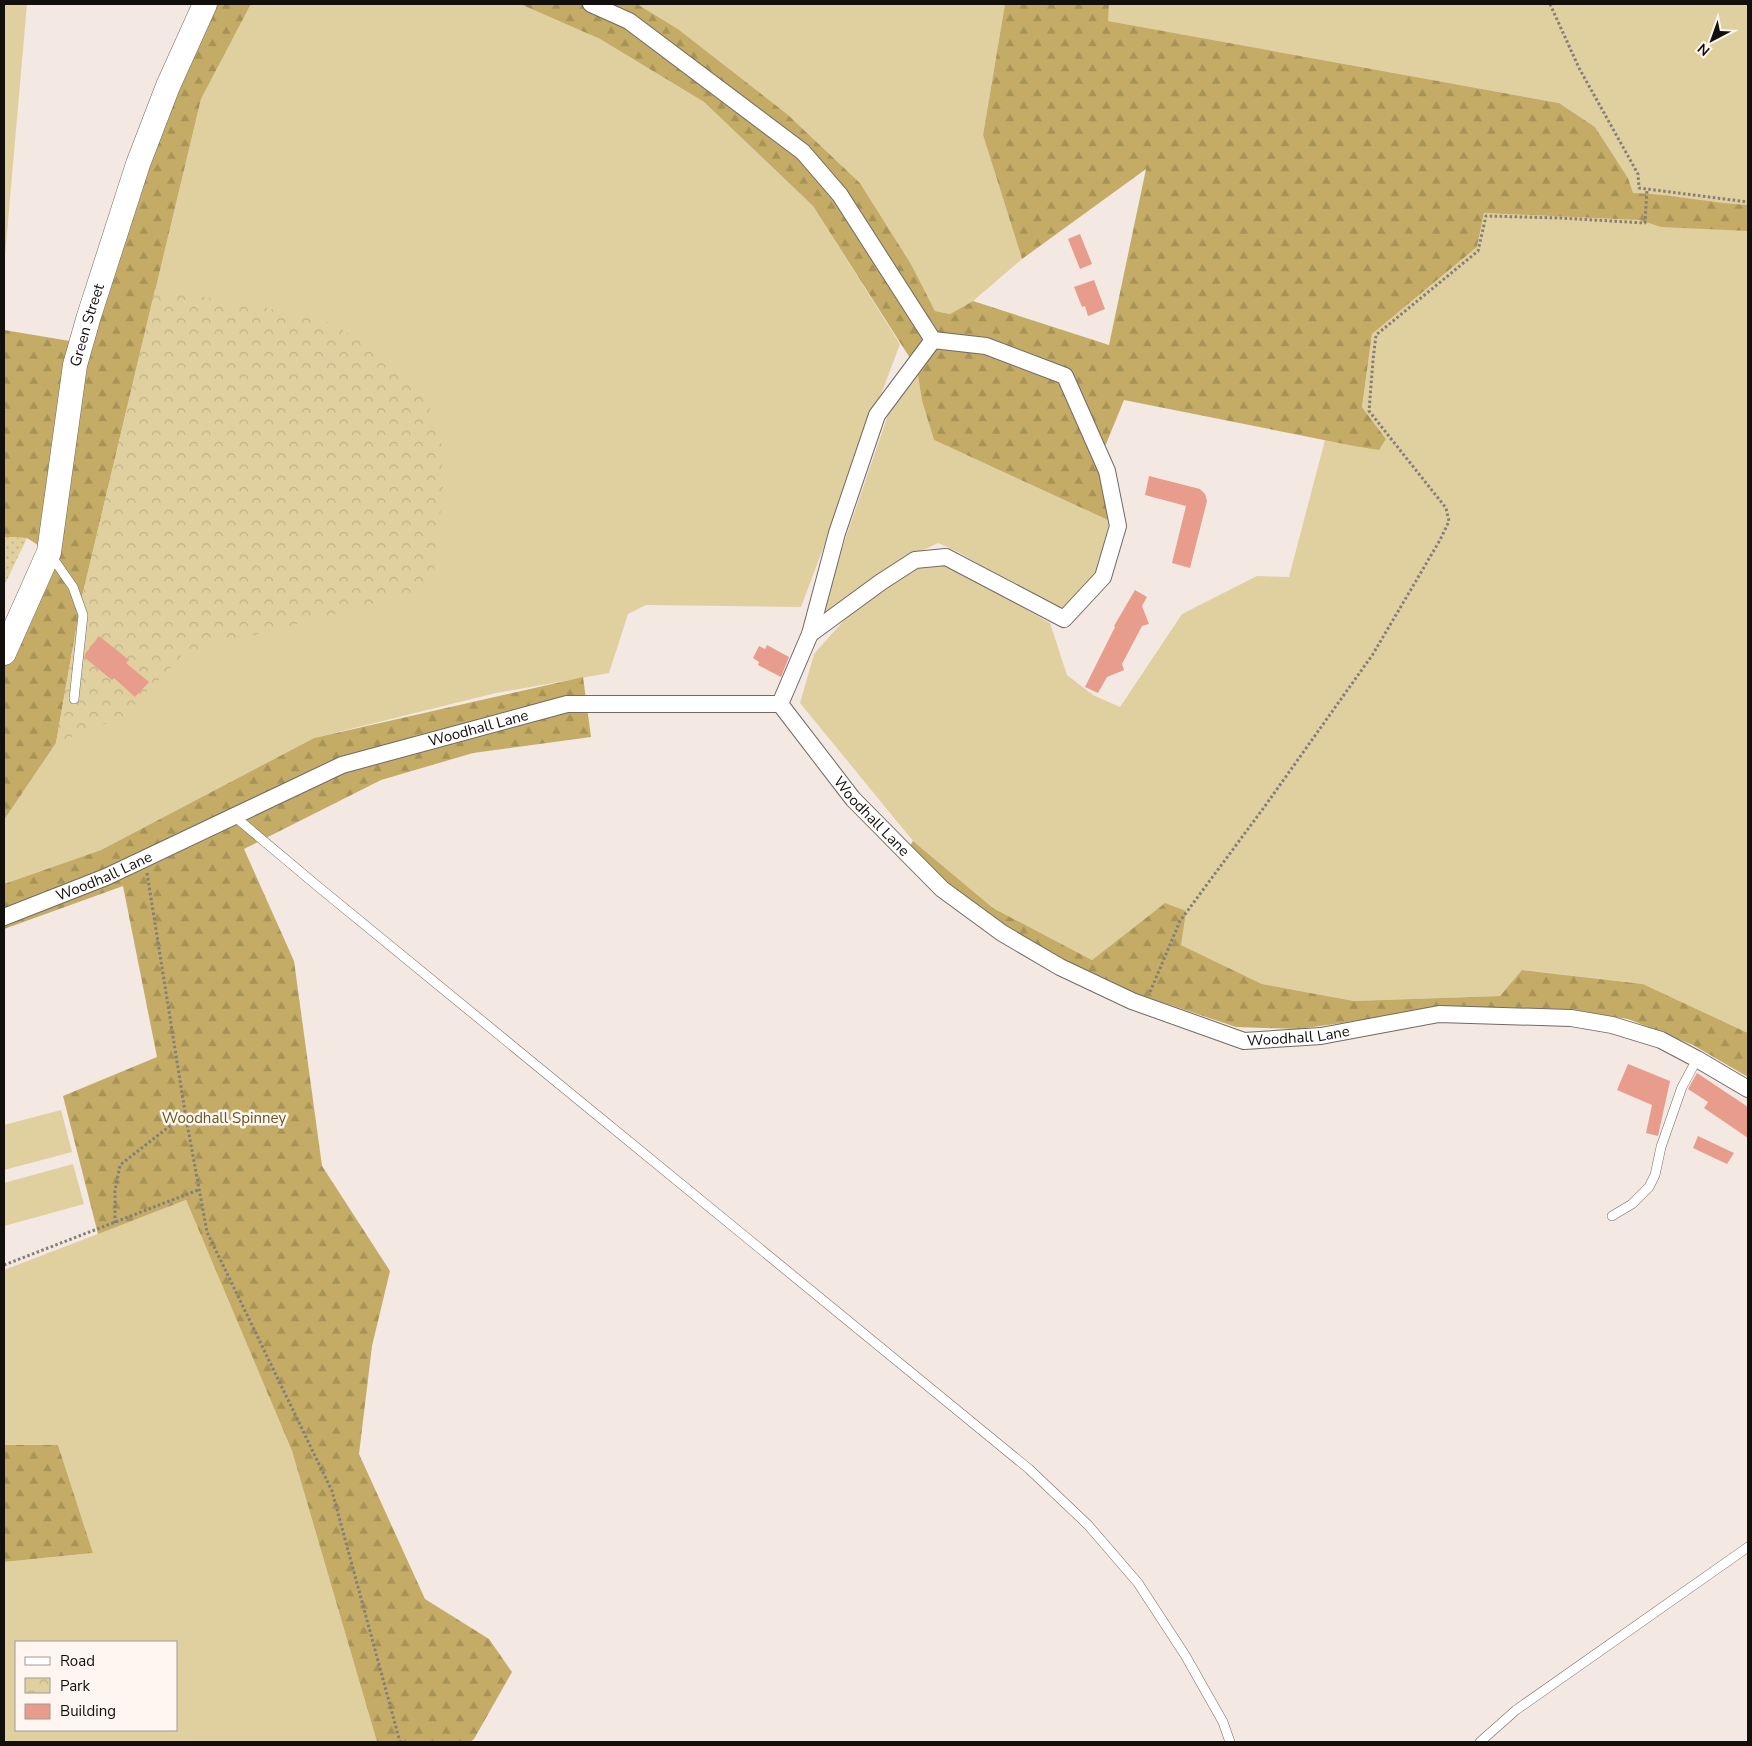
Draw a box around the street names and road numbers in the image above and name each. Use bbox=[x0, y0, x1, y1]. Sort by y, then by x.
street label: Green Street bbox=[65, 280, 109, 369]
street label: Woodhall Lane bbox=[426, 705, 531, 751]
street label: Woodhall Lane bbox=[829, 772, 914, 861]
street label: Woodhall Lane bbox=[53, 847, 155, 906]
street label: Woodhall Lane bbox=[1246, 1021, 1351, 1051]

